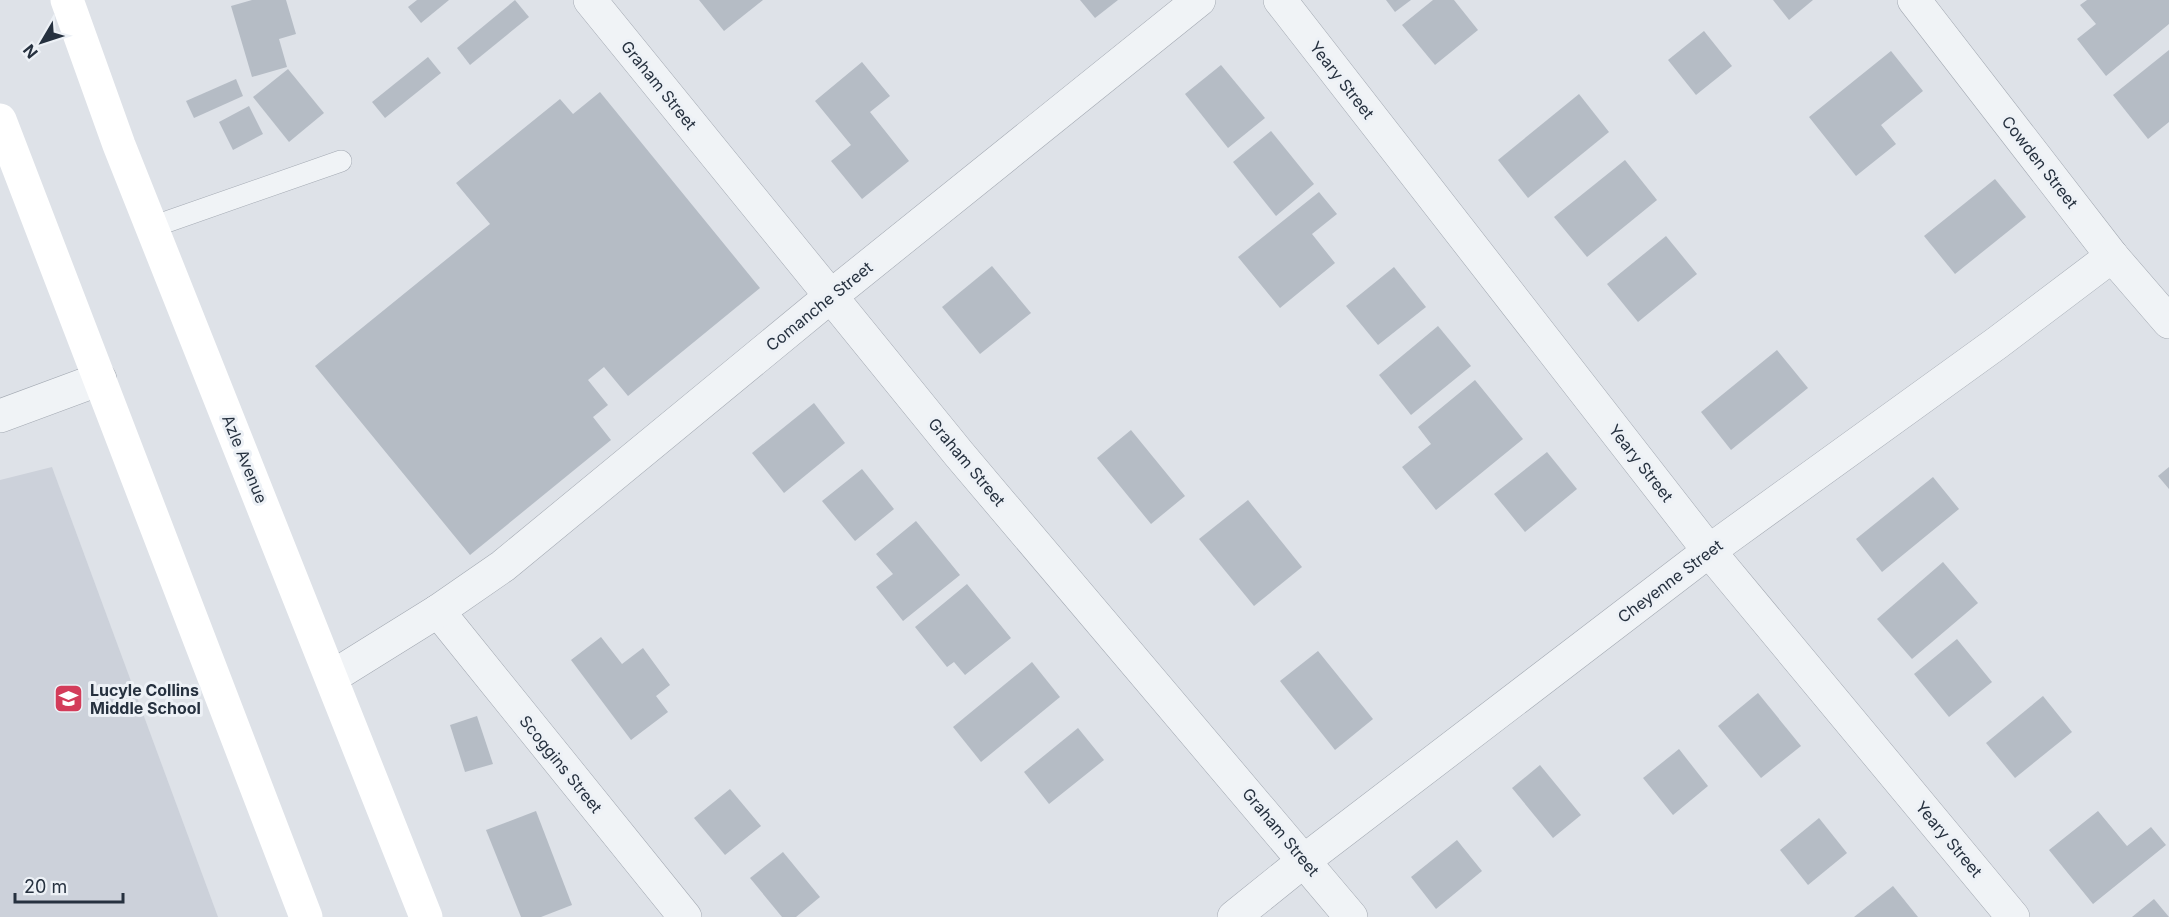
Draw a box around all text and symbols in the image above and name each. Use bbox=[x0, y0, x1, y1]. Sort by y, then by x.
north arrow bbox=[12, 12, 72, 72]
street label: Graham Street bbox=[617, 36, 701, 134]
street label: Yeary Street bbox=[1305, 37, 1379, 123]
text: N bbox=[19, 40, 42, 62]
street label: Cowden Street bbox=[1998, 112, 2082, 212]
street label: Comanche Street bbox=[762, 257, 876, 355]
street label: Azle Avenue bbox=[218, 412, 272, 506]
street label: Graham Street bbox=[924, 414, 1010, 510]
street label: Yeary Street bbox=[1604, 420, 1678, 506]
street label: Cheyenne Street bbox=[1614, 535, 1726, 627]
place label: Lucyle Collins Middle School bbox=[90, 680, 201, 718]
school or university icon: Lucyle Collins Middle School bbox=[53, 683, 85, 715]
street label: Scoggins Street bbox=[515, 711, 607, 817]
street label: Graham Street bbox=[1238, 784, 1324, 880]
street label: Yeary Street bbox=[1911, 797, 1987, 881]
scale bar bbox=[15, 866, 123, 904]
text: 20 m bbox=[24, 876, 67, 897]

